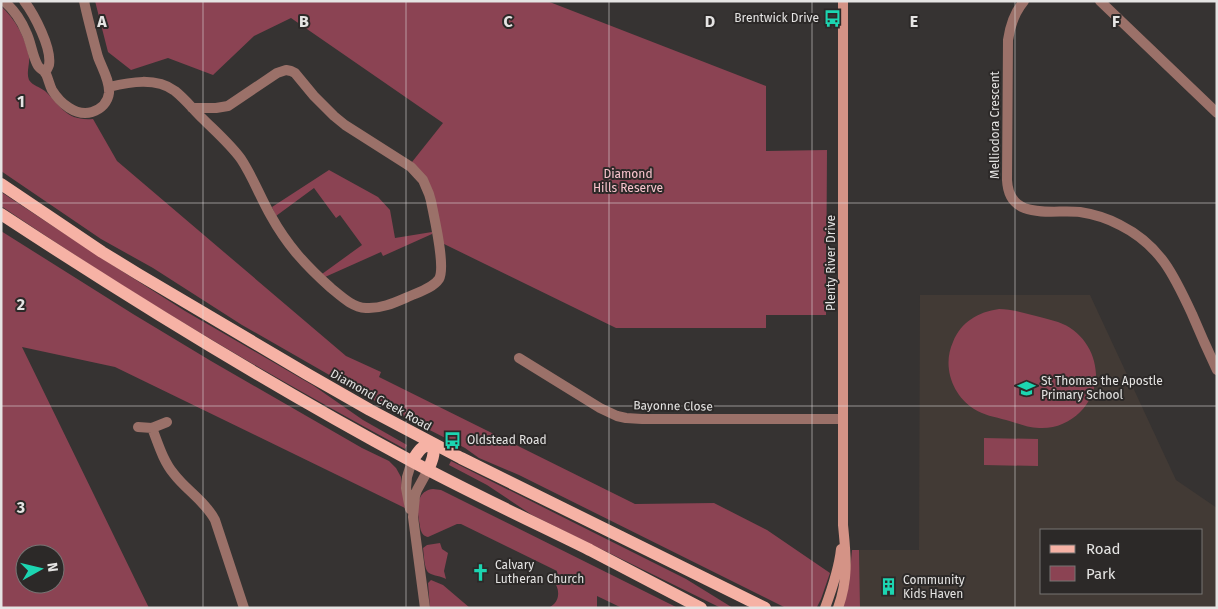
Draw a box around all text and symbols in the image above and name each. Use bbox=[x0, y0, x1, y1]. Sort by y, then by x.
bus stop icon: Brentwick Drive bbox=[823, 8, 843, 28]
place label: Brentwick Drive bbox=[734, 11, 819, 25]
text: A bbox=[96, 12, 107, 31]
text: B bbox=[299, 12, 309, 31]
text: C bbox=[503, 12, 513, 31]
text: D bbox=[705, 12, 715, 31]
text: E bbox=[910, 12, 918, 31]
text: F bbox=[1112, 12, 1120, 31]
street label: Melliodora Crescent bbox=[988, 70, 1002, 179]
text: 1 bbox=[17, 92, 25, 111]
park label: Diamond Hills Reserve bbox=[593, 167, 663, 195]
street label: Plenty River Drive bbox=[824, 215, 838, 311]
text: 2 bbox=[17, 295, 25, 314]
street label: Diamond Creek Road bbox=[328, 366, 434, 434]
place label: St Thomas the Apostle Primary School bbox=[1041, 374, 1163, 402]
school or university icon: St Thomas the Apostle Primary School bbox=[1017, 378, 1037, 398]
street label: Bayonne Close bbox=[633, 398, 713, 414]
bus stop icon: Oldstead Road bbox=[443, 430, 463, 450]
place label: Oldstead Road bbox=[467, 433, 547, 447]
text: 3 bbox=[16, 498, 25, 517]
legend bbox=[1040, 529, 1203, 594]
text: Road bbox=[1086, 540, 1121, 558]
north arrow bbox=[15, 544, 65, 594]
place label: Calvary Lutheran Church bbox=[495, 558, 584, 586]
text: N bbox=[43, 561, 61, 573]
church icon: Calvary Lutheran Church bbox=[471, 562, 491, 582]
text: Park bbox=[1086, 565, 1116, 583]
place label: Community Kids Haven bbox=[903, 573, 965, 601]
building icon: Community Kids Haven bbox=[879, 577, 899, 597]

